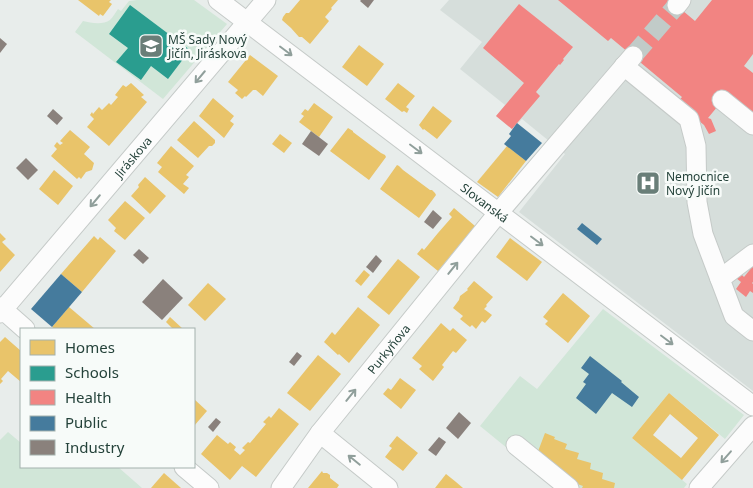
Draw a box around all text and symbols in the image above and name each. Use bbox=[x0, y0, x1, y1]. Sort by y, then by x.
place label: MŠ Sady Nový Jičín, Jiráskova bbox=[167, 31, 248, 62]
school or university icon: MŠ Sady Nový Jičín, Jiráskova bbox=[138, 33, 164, 59]
one-way arrow bbox=[279, 46, 292, 57]
one-way arrow bbox=[195, 71, 206, 84]
street label: Jiráskova bbox=[109, 132, 155, 182]
one-way arrow bbox=[409, 144, 422, 155]
place label: Nemocnice Nový Jičín bbox=[666, 168, 729, 199]
hospital icon: Nemocnice Nový Jičín bbox=[635, 170, 661, 196]
street label: Slovanská bbox=[457, 179, 512, 226]
one-way arrow bbox=[90, 195, 101, 208]
one-way arrow bbox=[530, 236, 543, 247]
one-way arrow bbox=[448, 262, 459, 275]
street label: Purkyňova bbox=[363, 320, 414, 377]
legend bbox=[20, 328, 195, 468]
one-way arrow bbox=[660, 335, 674, 345]
text: Homes bbox=[65, 337, 115, 357]
text: Schools bbox=[65, 362, 119, 382]
text: Health bbox=[65, 387, 112, 407]
one-way arrow bbox=[346, 389, 357, 402]
text: Public bbox=[65, 412, 108, 432]
text: Industry bbox=[65, 437, 125, 457]
one-way arrow bbox=[721, 450, 732, 463]
one-way arrow bbox=[348, 455, 361, 466]

